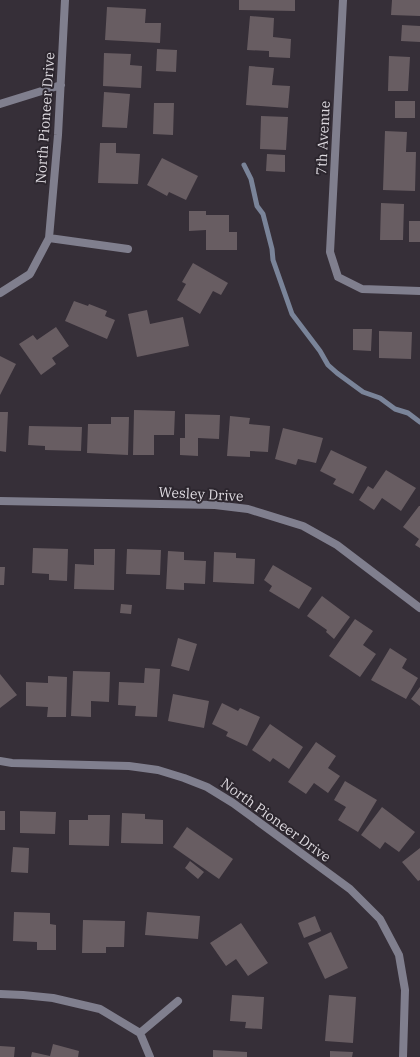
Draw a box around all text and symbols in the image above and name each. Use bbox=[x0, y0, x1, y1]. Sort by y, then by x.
street label: North Pioneer Drive bbox=[31, 52, 59, 184]
street label: 7th Avenue bbox=[312, 100, 334, 176]
street label: Wesley Drive bbox=[158, 483, 244, 505]
street label: North Pioneer Drive bbox=[217, 774, 335, 866]

